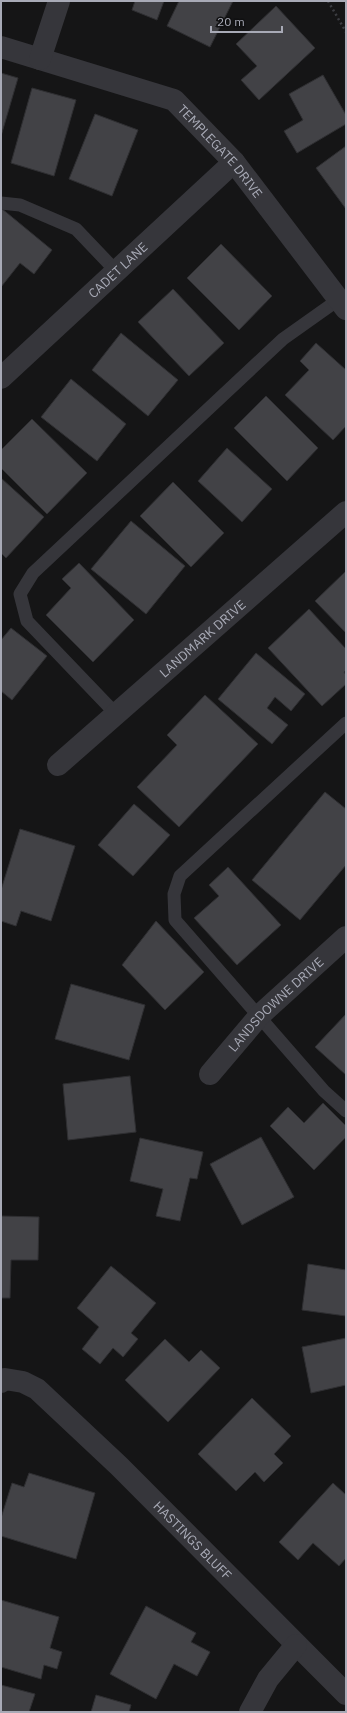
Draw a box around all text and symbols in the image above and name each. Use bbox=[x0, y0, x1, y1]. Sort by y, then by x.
scale bar bbox=[211, 8, 282, 34]
text: 20 m bbox=[217, 14, 245, 29]
street label: TEMPLEGATE DRIVE bbox=[174, 101, 266, 201]
street label: CADET LANE bbox=[85, 238, 151, 302]
street label: LANDMARK DRIVE bbox=[156, 596, 249, 681]
street label: LANDSDOWNE DRIVE bbox=[225, 954, 327, 1055]
street label: HASTINGS BLUFF bbox=[150, 1497, 235, 1583]

